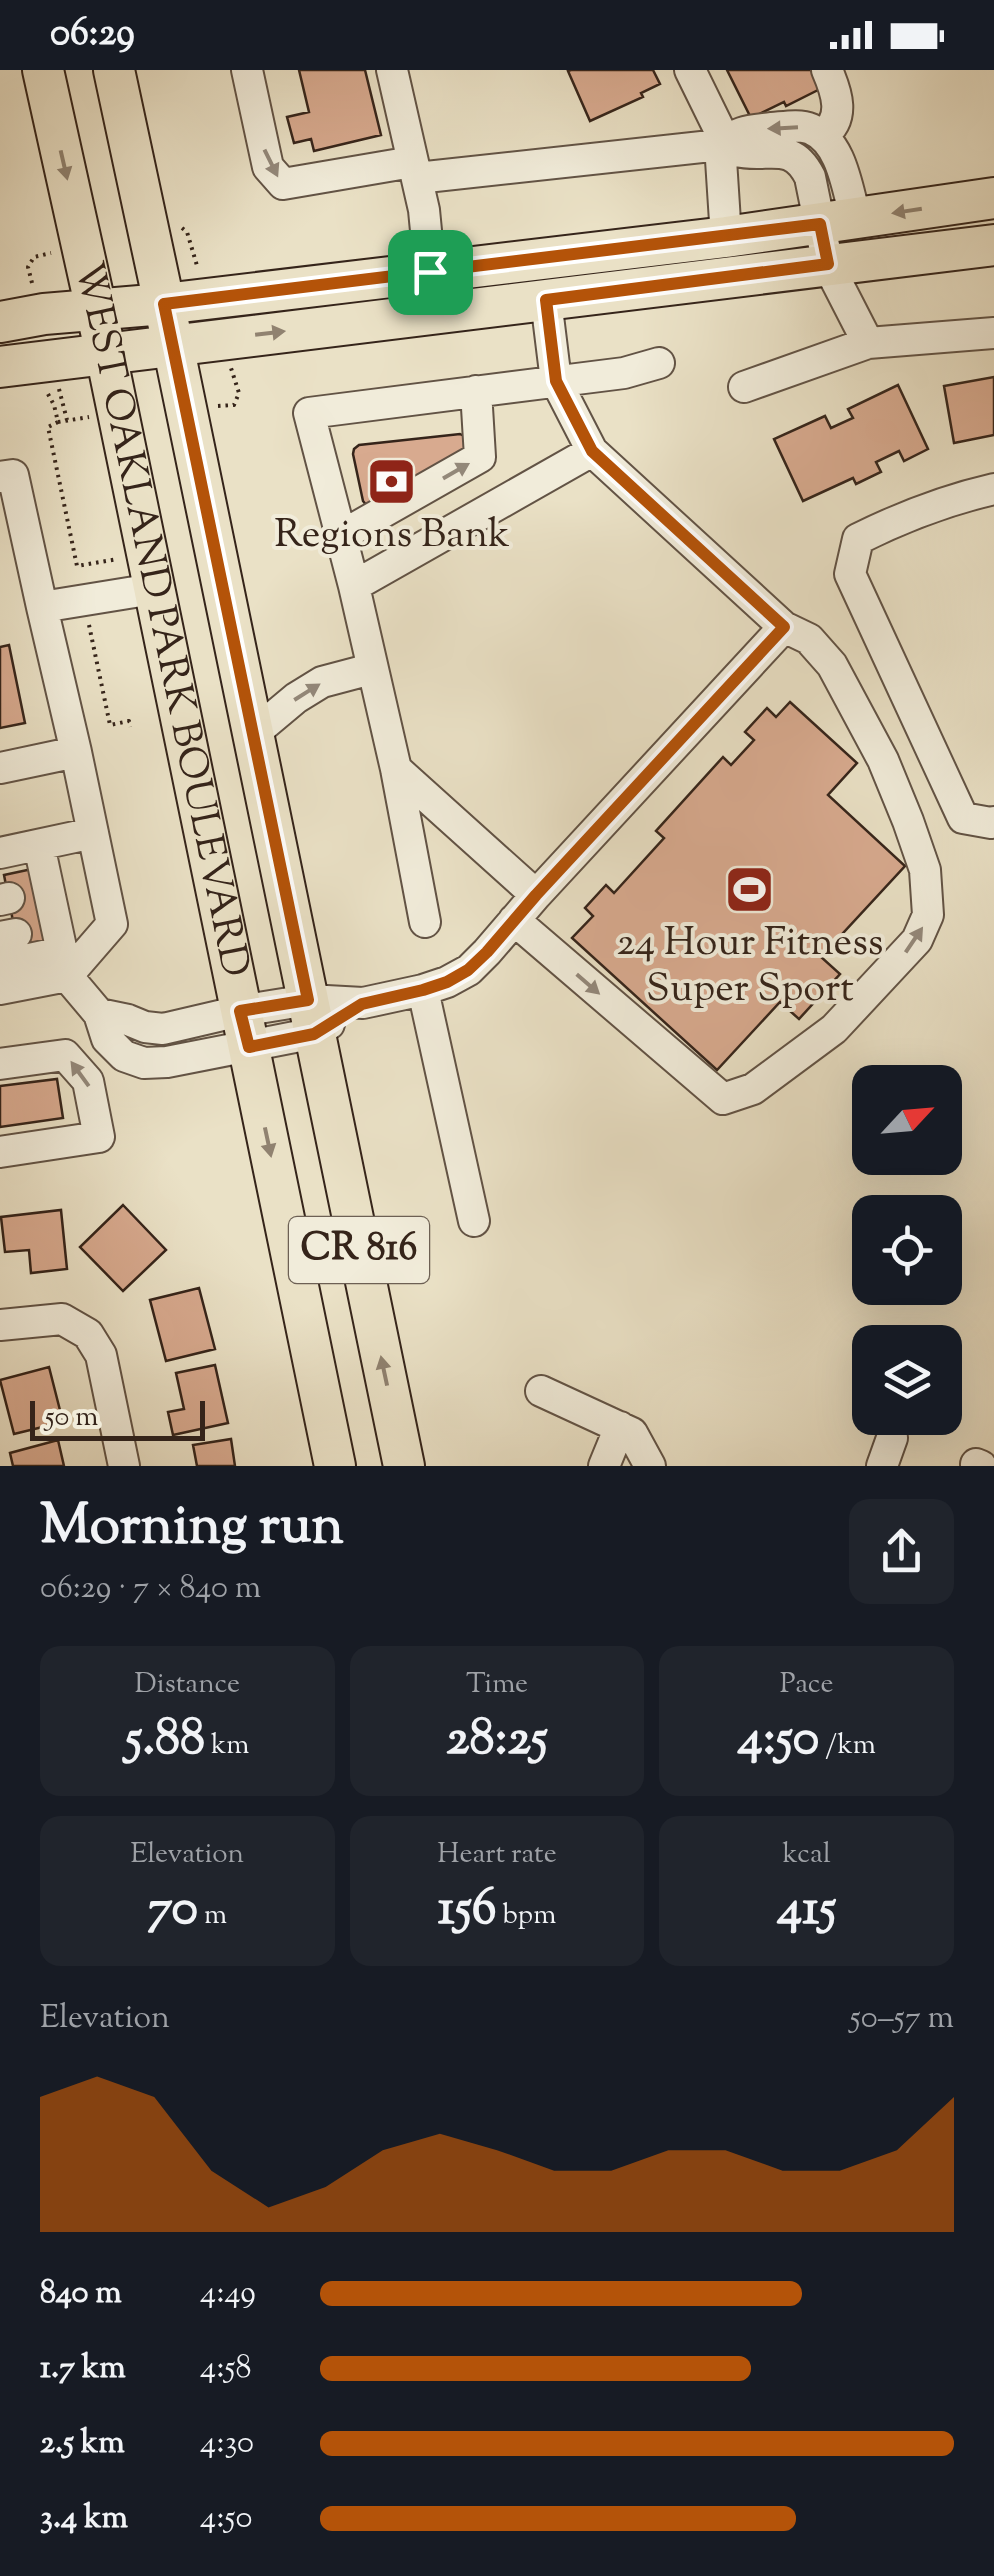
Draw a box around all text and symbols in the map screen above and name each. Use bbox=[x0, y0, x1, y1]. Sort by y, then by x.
text: 06:29 bbox=[50, 8, 135, 62]
one-way arrow bbox=[766, 120, 798, 136]
one-way arrow bbox=[263, 149, 279, 178]
one-way arrow bbox=[57, 150, 72, 181]
one-way arrow bbox=[891, 204, 922, 220]
pin bbox=[388, 230, 473, 315]
icon: arrive bbox=[403, 245, 458, 300]
street label: WEST OAKLAND PARK BOULEVARD bbox=[58, 257, 262, 982]
one-way arrow bbox=[255, 325, 287, 341]
bank icon: Regions Bank bbox=[366, 455, 418, 507]
one-way arrow bbox=[442, 462, 470, 480]
place label: Regions Bank bbox=[274, 508, 510, 565]
one-way arrow bbox=[293, 683, 321, 701]
sports icon: 24 Hour Fitness Super Sport bbox=[724, 863, 776, 915]
place label: 24 Hour Fitness Super Sport bbox=[616, 916, 884, 1019]
one-way arrow bbox=[903, 927, 923, 954]
one-way arrow bbox=[576, 972, 601, 994]
one-way arrow bbox=[71, 1061, 90, 1087]
north arrow bbox=[852, 1065, 962, 1175]
map controls bbox=[852, 1065, 962, 1435]
one-way arrow bbox=[261, 1127, 277, 1158]
button: locate bbox=[852, 1195, 962, 1305]
road number: CR 816 bbox=[289, 1217, 429, 1283]
button: layers bbox=[852, 1325, 962, 1435]
one-way arrow bbox=[375, 1355, 391, 1386]
scale bar bbox=[30, 1396, 205, 1441]
text: 50 m bbox=[45, 1398, 99, 1438]
text: Morning run bbox=[40, 1489, 344, 1568]
button: share bbox=[849, 1499, 954, 1604]
text: 06:29 · 7 × 840 m bbox=[40, 1566, 261, 1612]
text: Distance bbox=[135, 1665, 240, 1705]
text: Time bbox=[466, 1665, 528, 1705]
text: Pace bbox=[780, 1665, 833, 1705]
text: 5.88 bbox=[125, 1705, 205, 1777]
text: 28:25 bbox=[446, 1705, 548, 1777]
text: 4:50 bbox=[737, 1705, 819, 1777]
text: km bbox=[205, 1726, 249, 1766]
text: /km bbox=[819, 1726, 876, 1766]
text: Elevation bbox=[131, 1835, 244, 1875]
text: Heart rate bbox=[437, 1835, 557, 1875]
text: kcal bbox=[783, 1835, 831, 1875]
text: 70 bbox=[147, 1875, 198, 1947]
text: 156 bbox=[438, 1875, 497, 1947]
text: 415 bbox=[777, 1875, 836, 1947]
text: m bbox=[198, 1896, 227, 1936]
text: bpm bbox=[497, 1896, 556, 1936]
text: Elevation bbox=[40, 1996, 170, 2042]
text: 50–57 m bbox=[850, 1996, 954, 2042]
text: 840 m bbox=[40, 2271, 122, 2317]
text: 4:49 bbox=[200, 2271, 256, 2317]
text: 1.7 km bbox=[40, 2346, 126, 2392]
text: 4:58 bbox=[200, 2346, 251, 2392]
text: 2.5 km bbox=[40, 2421, 125, 2467]
text: 4:30 bbox=[200, 2421, 254, 2467]
text: 3.4 km bbox=[40, 2496, 128, 2542]
text: 4:50 bbox=[200, 2496, 252, 2542]

